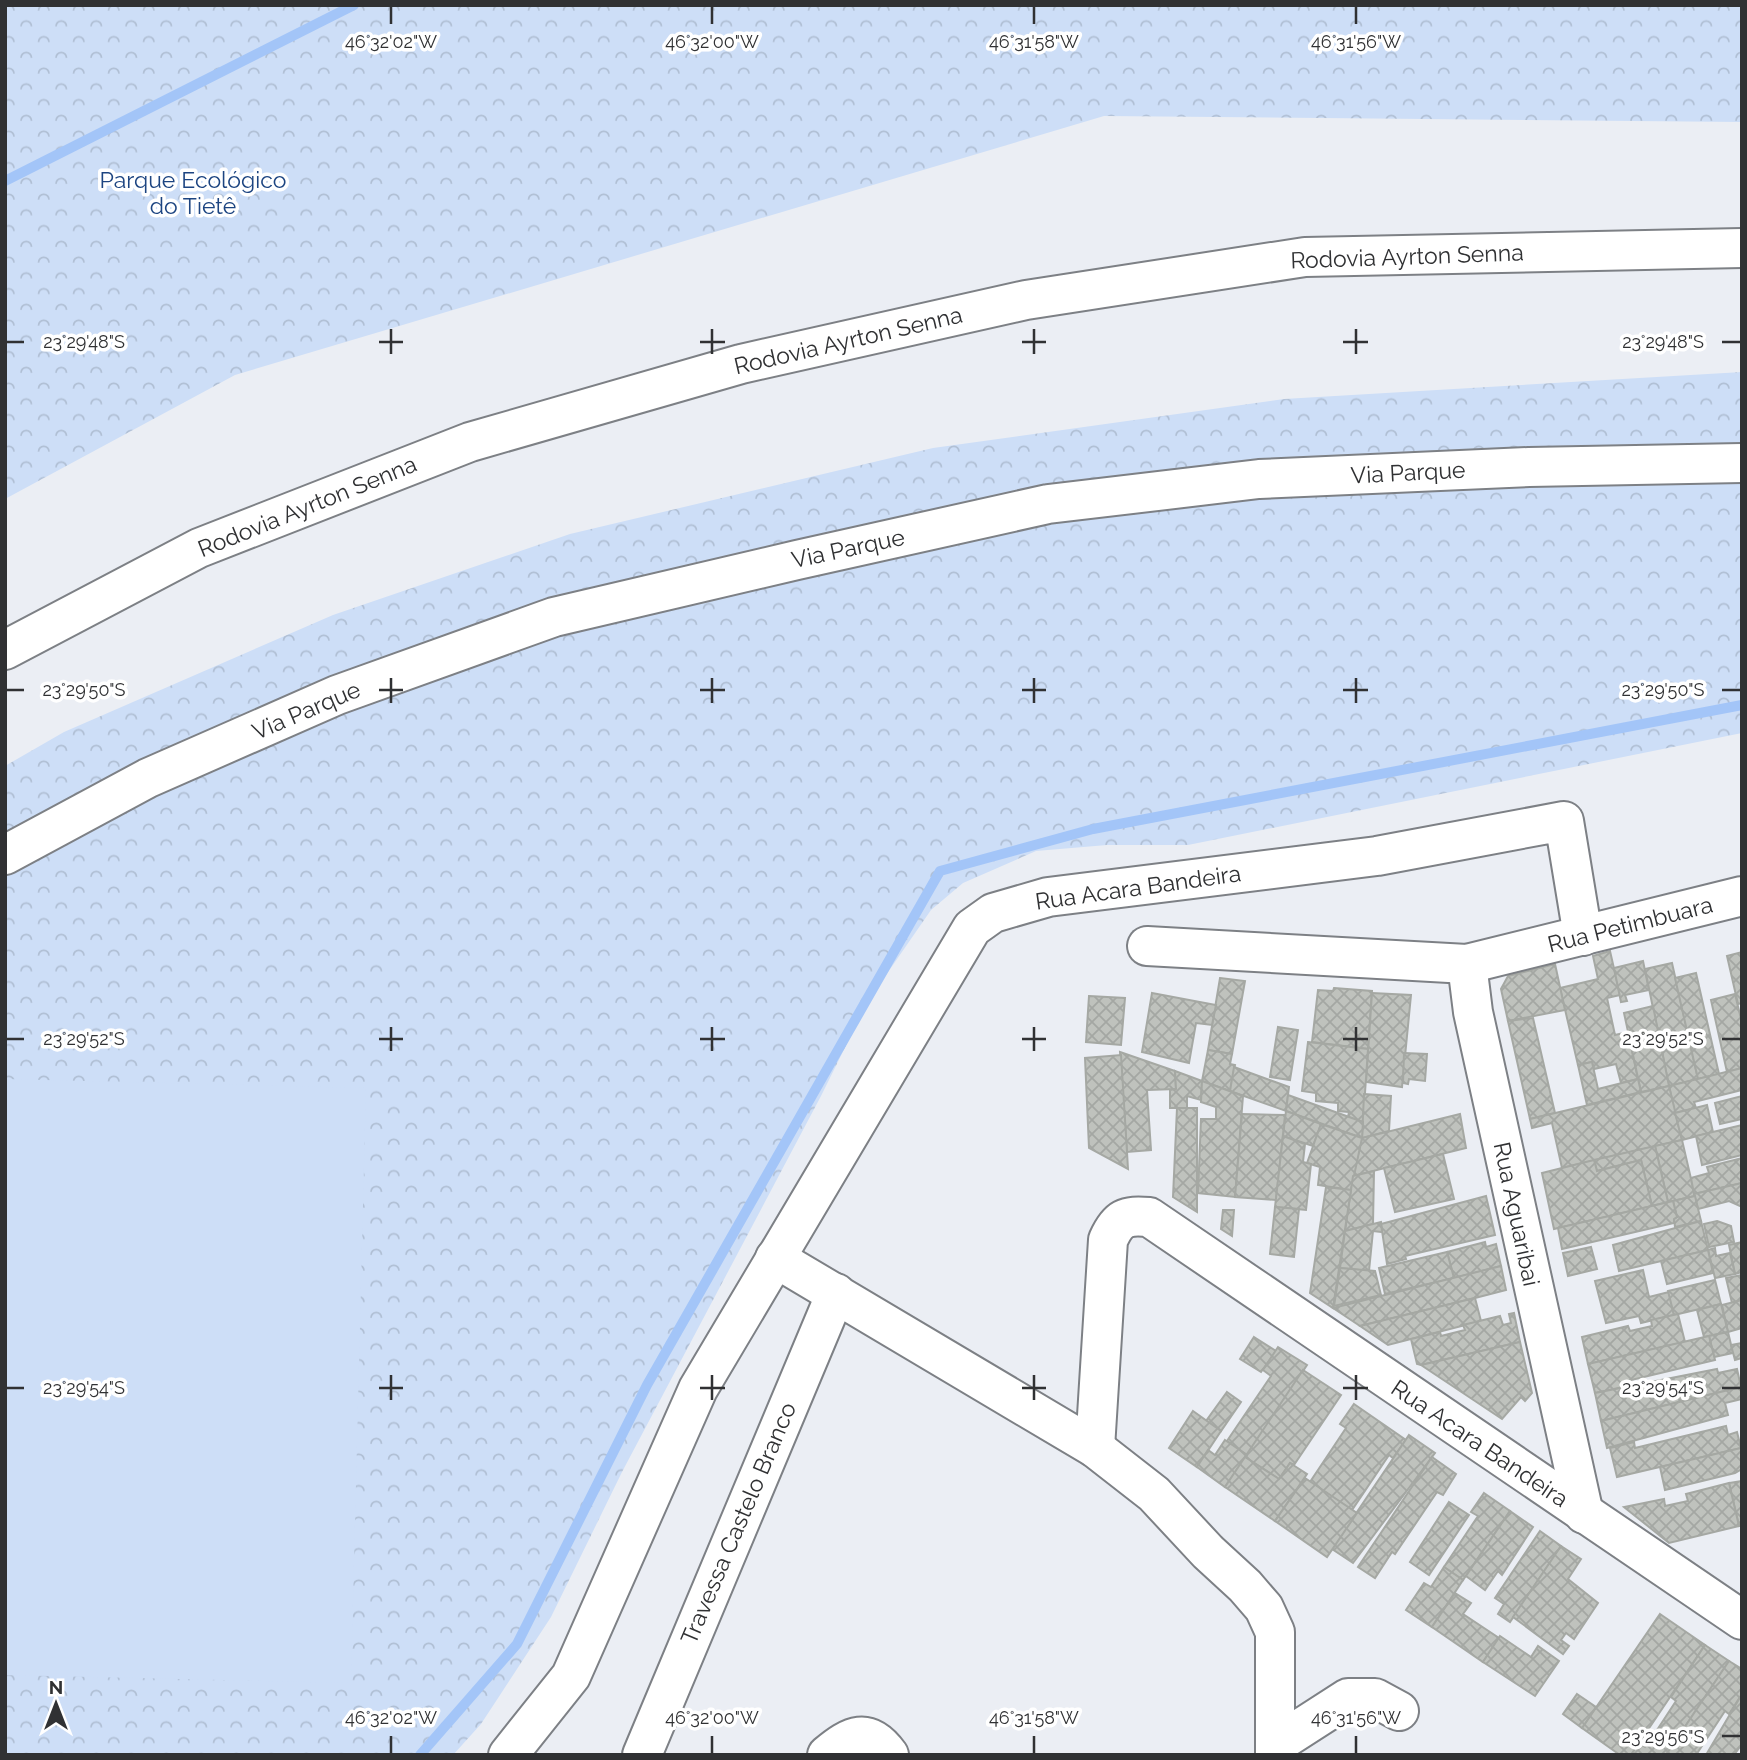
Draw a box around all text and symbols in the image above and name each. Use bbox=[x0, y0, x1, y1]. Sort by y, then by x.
text: 46°32'02"W bbox=[345, 31, 437, 52]
text: 46°32'00"W bbox=[665, 31, 759, 52]
text: 46°31'58"W bbox=[989, 31, 1079, 52]
text: 46°31'56"W bbox=[1311, 31, 1401, 52]
park label: Parque Ecológico do Tietê bbox=[100, 166, 286, 219]
street label: Rodovia Ayrton Senna bbox=[1290, 238, 1524, 274]
street label: Rodovia Ayrton Senna bbox=[731, 301, 965, 379]
text: 23°29'48"S bbox=[43, 331, 125, 352]
text: 23°29'48"S bbox=[1622, 331, 1704, 352]
street label: Rodovia Ayrton Senna bbox=[194, 450, 420, 562]
street label: Via Parque bbox=[1350, 456, 1466, 488]
street label: Via Parque bbox=[789, 523, 907, 573]
street label: Via Parque bbox=[248, 675, 364, 745]
text: 23°29'50"S bbox=[42, 679, 126, 700]
text: 23°29'50"S bbox=[1621, 679, 1705, 700]
street label: Rua Acara Bandeira bbox=[1033, 859, 1243, 915]
street label: Rua Petimbuara bbox=[1545, 890, 1715, 958]
text: 23°29'52"S bbox=[43, 1028, 125, 1049]
text: 23°29'52"S bbox=[1622, 1028, 1704, 1049]
street label: Rua Aguaribai bbox=[1489, 1139, 1545, 1289]
street label: Rua Acara Bandeira bbox=[1386, 1374, 1574, 1512]
text: 23°29'54"S bbox=[43, 1377, 125, 1398]
text: 23°29'54"S bbox=[1622, 1377, 1704, 1398]
street label: Travessa Castelo Branco bbox=[675, 1398, 801, 1648]
north arrow bbox=[21, 1669, 91, 1739]
text: N bbox=[49, 1676, 63, 1698]
text: 46°32'02"W bbox=[345, 1707, 437, 1728]
text: 46°32'00"W bbox=[665, 1707, 759, 1728]
text: 46°31'58"W bbox=[989, 1707, 1079, 1728]
text: 46°31'56"W bbox=[1311, 1707, 1401, 1728]
text: 23°29'56"S bbox=[1622, 1726, 1705, 1747]

